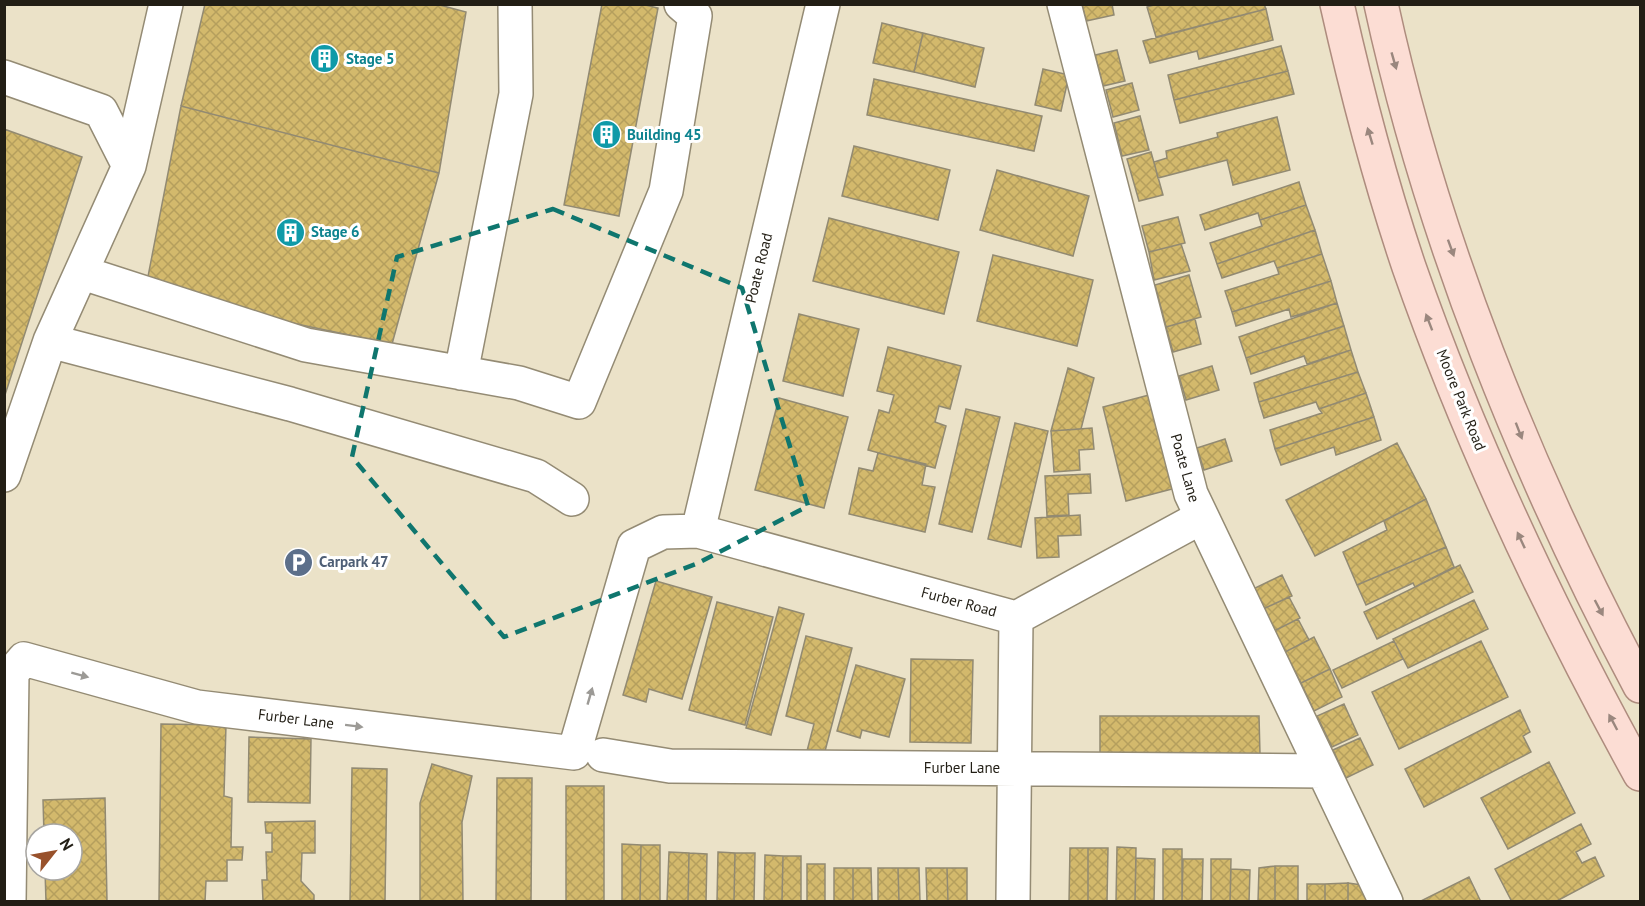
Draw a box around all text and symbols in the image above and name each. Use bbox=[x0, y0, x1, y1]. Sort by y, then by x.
building icon: Stage 5 bbox=[309, 43, 341, 75]
place label: Stage 5 bbox=[346, 49, 395, 68]
one-way arrow bbox=[1390, 52, 1400, 71]
building icon: Building 45 bbox=[590, 119, 622, 151]
place label: Building 45 bbox=[627, 125, 702, 144]
one-way arrow bbox=[1365, 127, 1374, 145]
building icon: Stage 6 bbox=[274, 216, 306, 248]
place label: Stage 6 bbox=[311, 222, 360, 241]
street label: Poate Road bbox=[741, 231, 776, 305]
one-way arrow bbox=[1446, 239, 1456, 257]
one-way arrow bbox=[1424, 313, 1433, 331]
street label: Moore Park Road bbox=[1433, 346, 1490, 453]
one-way arrow bbox=[1514, 422, 1524, 440]
street label: Poate Lane bbox=[1167, 431, 1204, 504]
one-way arrow bbox=[1516, 532, 1525, 549]
parking icon: Carpark 47 bbox=[282, 546, 314, 578]
place label: Carpark 47 bbox=[319, 552, 388, 571]
street label: Furber Road bbox=[919, 582, 999, 621]
one-way arrow bbox=[1594, 600, 1604, 617]
one-way arrow bbox=[71, 671, 89, 680]
one-way arrow bbox=[586, 687, 595, 705]
street label: Furber Lane bbox=[257, 704, 335, 733]
one-way arrow bbox=[1608, 713, 1618, 730]
one-way arrow bbox=[344, 721, 363, 731]
street label: Furber Lane bbox=[924, 758, 1000, 777]
north arrow bbox=[24, 822, 84, 882]
text: N bbox=[56, 835, 78, 854]

